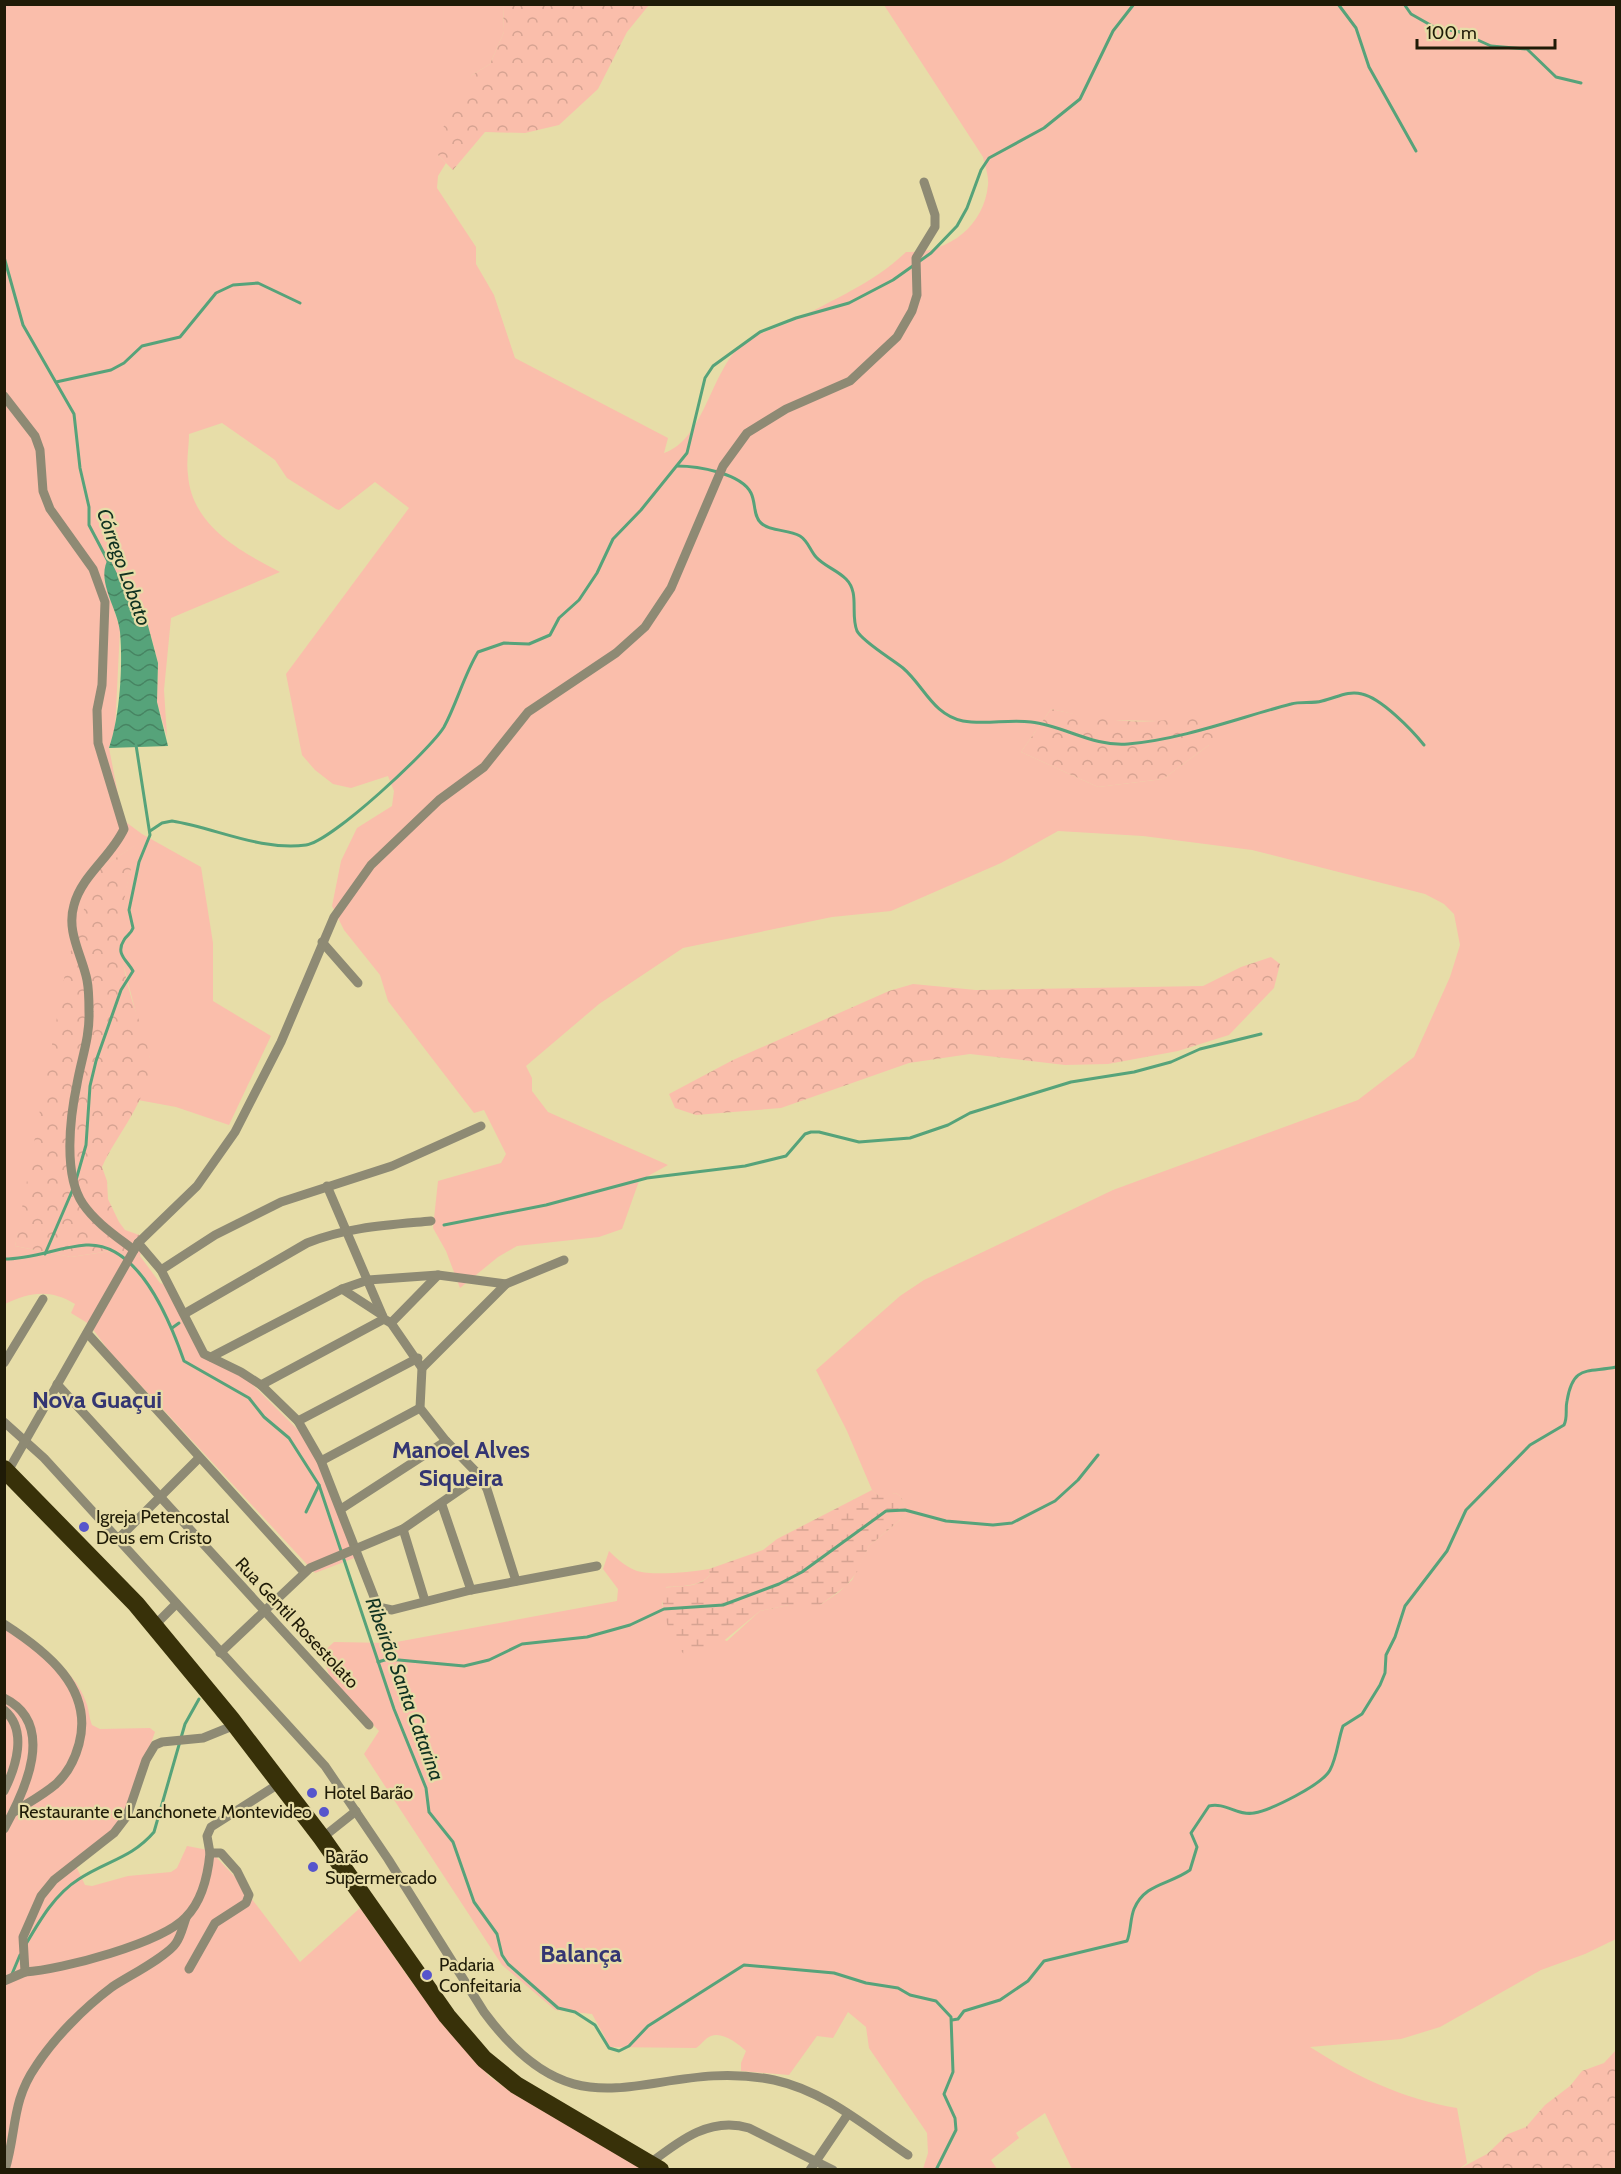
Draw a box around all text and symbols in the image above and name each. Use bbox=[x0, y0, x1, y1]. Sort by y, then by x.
scale bar bbox=[1417, 12, 1555, 50]
text: 100 m bbox=[1426, 22, 1477, 44]
water label: Córrego Lobato bbox=[92, 505, 156, 629]
district label: Nova Guaçui bbox=[32, 1385, 162, 1414]
district label: Manoel Alves Siqueira bbox=[392, 1435, 530, 1492]
place label: Igreja Petencostal Deus em Cristo bbox=[96, 1506, 230, 1549]
marker: Igreja Petencostal Deus em Cristo bbox=[77, 1520, 91, 1534]
street label: Rua Gentil Rosestolato bbox=[231, 1553, 363, 1693]
water label: Ribeirão Santa Catarina bbox=[361, 1594, 449, 1784]
place label: Hotel Barão bbox=[324, 1782, 413, 1804]
marker: Hotel Barão bbox=[305, 1786, 319, 1800]
place label: Restaurante e Lanchonete Montevideo bbox=[19, 1801, 312, 1823]
marker: Restaurante e Lanchonete Montevideo bbox=[317, 1805, 331, 1819]
place label: Barão Supermercado bbox=[325, 1846, 437, 1889]
marker: Barão Supermercado bbox=[306, 1860, 320, 1874]
district label: Balança bbox=[540, 1939, 622, 1968]
place label: Padaria Confeitaria bbox=[439, 1954, 522, 1997]
marker: Padaria Confeitaria bbox=[420, 1968, 434, 1982]

